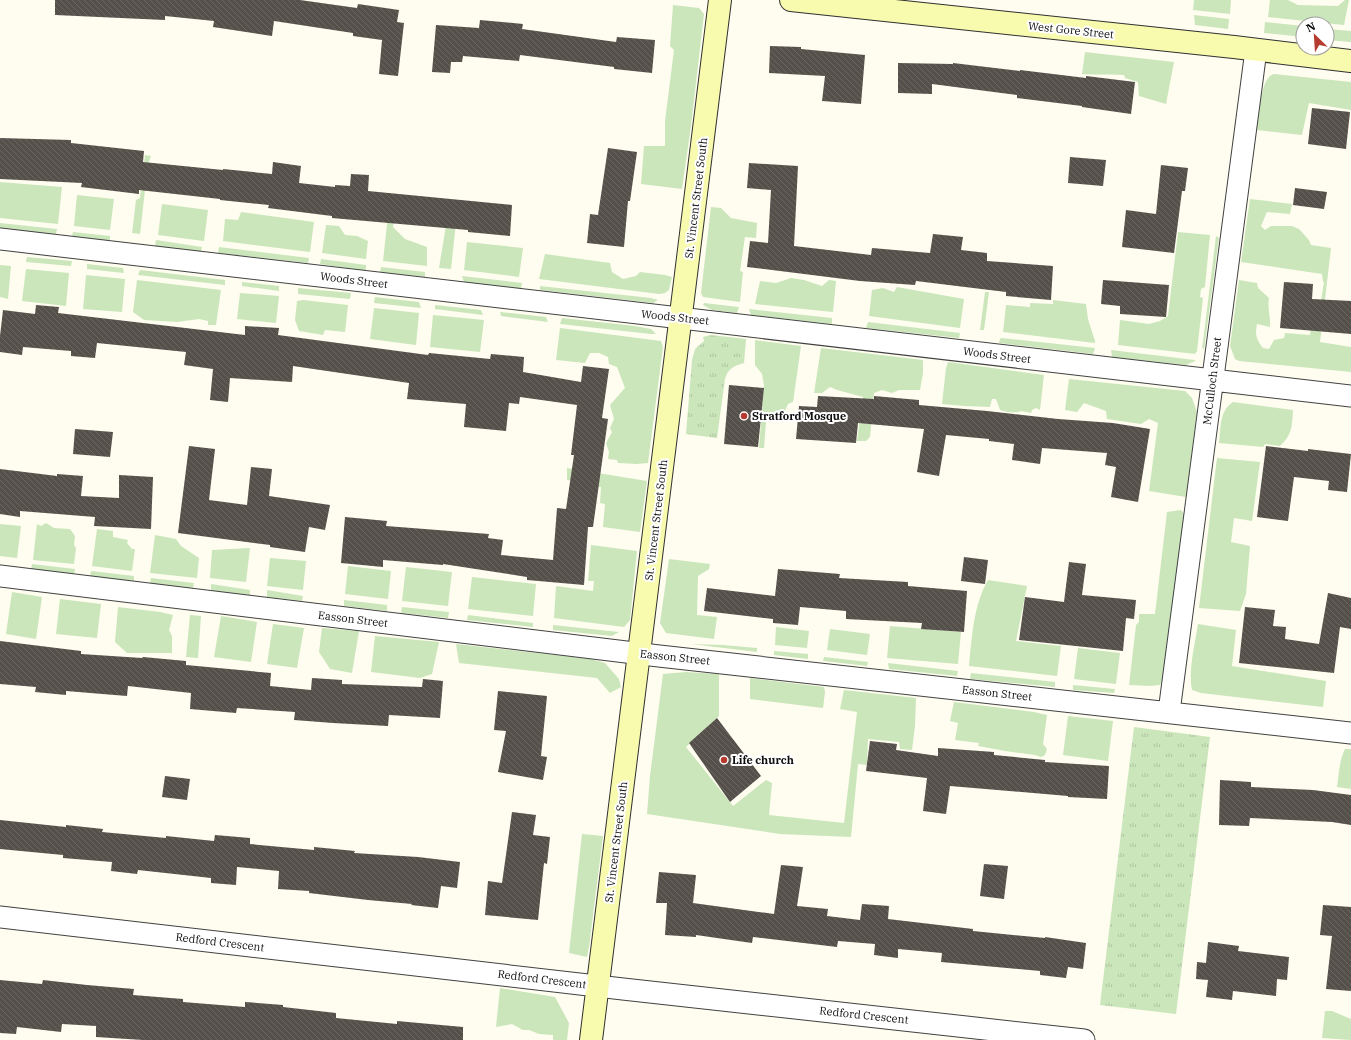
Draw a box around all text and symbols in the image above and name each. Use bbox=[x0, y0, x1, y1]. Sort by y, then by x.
north arrow bbox=[1295, 16, 1335, 56]
street label: West Gore Street bbox=[1027, 19, 1115, 41]
text: N bbox=[1304, 19, 1318, 35]
street label: St. Vincent Street South bbox=[682, 136, 710, 259]
street label: Woods Street bbox=[319, 269, 389, 291]
street label: Woods Street bbox=[640, 306, 710, 328]
street label: McCulloch Street bbox=[1200, 336, 1224, 426]
street label: Woods Street bbox=[962, 344, 1032, 366]
place label: Stratford Mosque bbox=[752, 409, 846, 423]
marker: Stratford Mosque bbox=[739, 411, 749, 421]
street label: St. Vincent Street South bbox=[642, 458, 670, 581]
street label: Easson Street bbox=[317, 608, 389, 630]
street label: Easson Street bbox=[639, 646, 711, 668]
street label: Easson Street bbox=[961, 682, 1033, 704]
place label: Life church bbox=[732, 753, 794, 767]
marker: Life church bbox=[719, 755, 729, 765]
street label: St. Vincent Street South bbox=[602, 780, 630, 903]
street label: Redford Crescent bbox=[175, 930, 265, 954]
street label: Redford Crescent bbox=[497, 967, 587, 991]
street label: Redford Crescent bbox=[819, 1003, 909, 1027]

